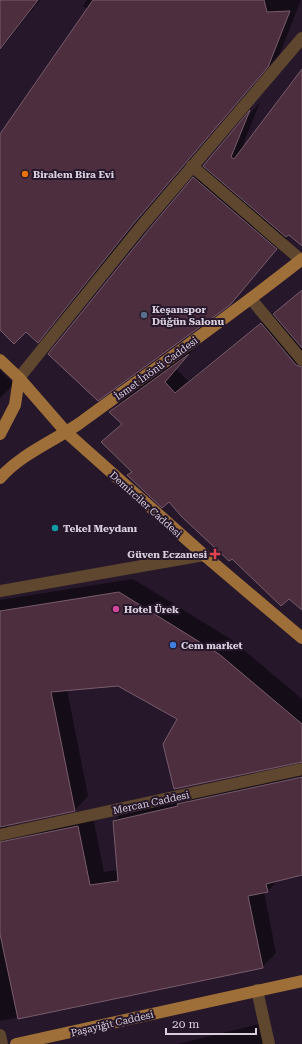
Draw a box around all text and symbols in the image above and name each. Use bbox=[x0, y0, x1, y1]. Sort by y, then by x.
marker: Biralem Bira Evi bbox=[20, 169, 30, 179]
place label: Biralem Bira Evi bbox=[33, 169, 115, 180]
place label: Keşanspor Düğün Salonu bbox=[152, 304, 224, 327]
marker: Keşanspor Düğün Salonu bbox=[139, 310, 149, 320]
street label: İsmet İnönü Caddesi bbox=[113, 335, 200, 402]
street label: Demirciler Caddesi bbox=[108, 469, 184, 539]
marker: Tekel Meydanı bbox=[50, 523, 60, 533]
place label: Tekel Meydanı bbox=[63, 523, 138, 534]
place label: Güven Eczanesi bbox=[127, 549, 208, 560]
marker: Güven Eczanesi bbox=[210, 549, 220, 559]
marker: Hotel Ürek bbox=[111, 604, 121, 614]
place label: Hotel Ürek bbox=[124, 604, 179, 615]
marker: Cem market bbox=[168, 640, 178, 650]
place label: Cem market bbox=[181, 640, 243, 651]
street label: Mercan Caddesi bbox=[112, 789, 190, 816]
street label: Paşayiğit Caddesi bbox=[70, 1009, 154, 1038]
scale bar bbox=[166, 1010, 256, 1036]
text: 20 m bbox=[172, 1017, 199, 1031]

